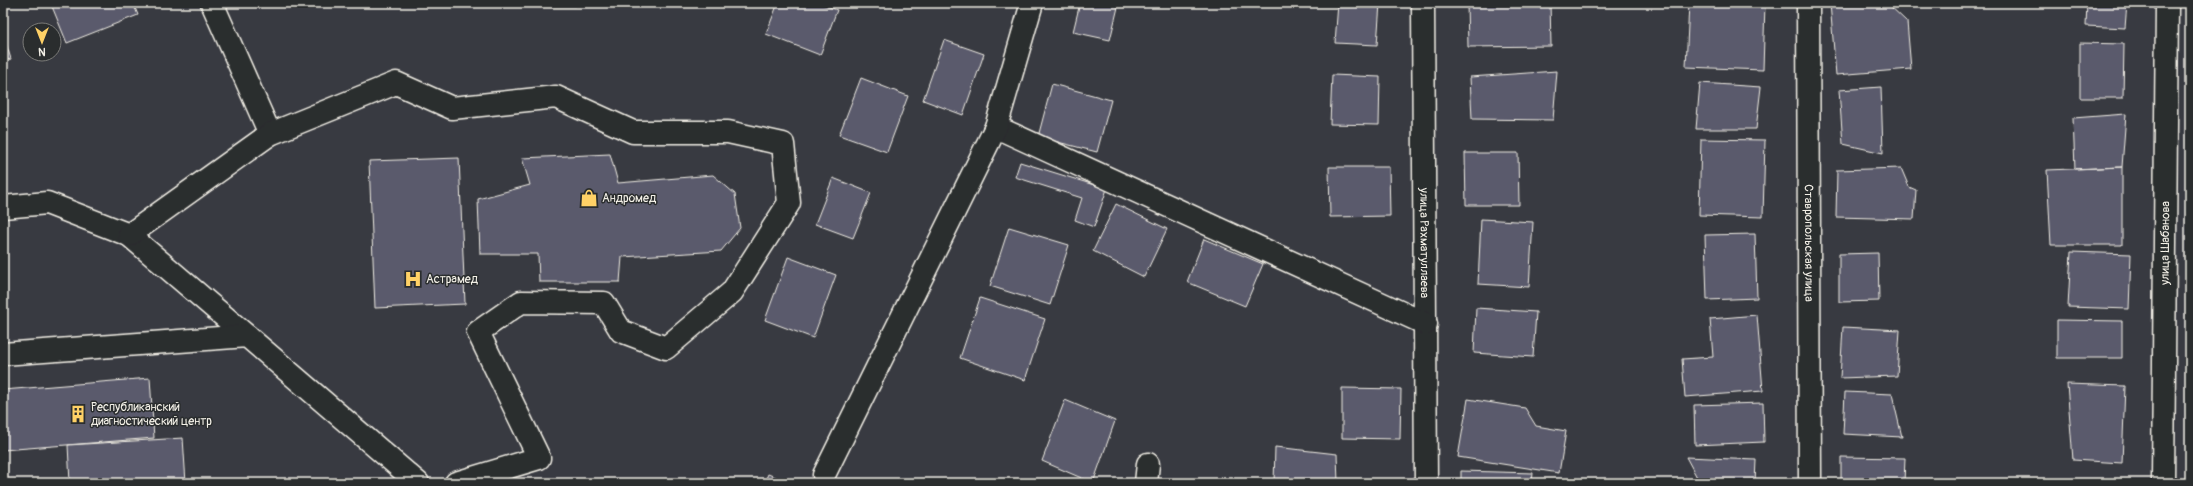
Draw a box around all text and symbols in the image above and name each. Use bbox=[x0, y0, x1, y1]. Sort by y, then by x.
north arrow bbox=[22, 22, 62, 62]
text: N bbox=[38, 45, 46, 58]
street label: Ставропольская улица bbox=[1801, 184, 1817, 302]
street label: улица Рахматуллаева bbox=[1417, 187, 1432, 299]
shop icon: Андромед bbox=[579, 188, 599, 208]
place label: Андромед bbox=[602, 191, 657, 206]
street label: улица Шабанова bbox=[2157, 201, 2173, 286]
hospital icon: Астрамед bbox=[403, 269, 423, 289]
place label: Астрамед bbox=[426, 272, 479, 287]
place label: Республиканский диагностический центр bbox=[91, 400, 212, 429]
building icon: Республиканский диагностический центр bbox=[68, 404, 88, 424]

